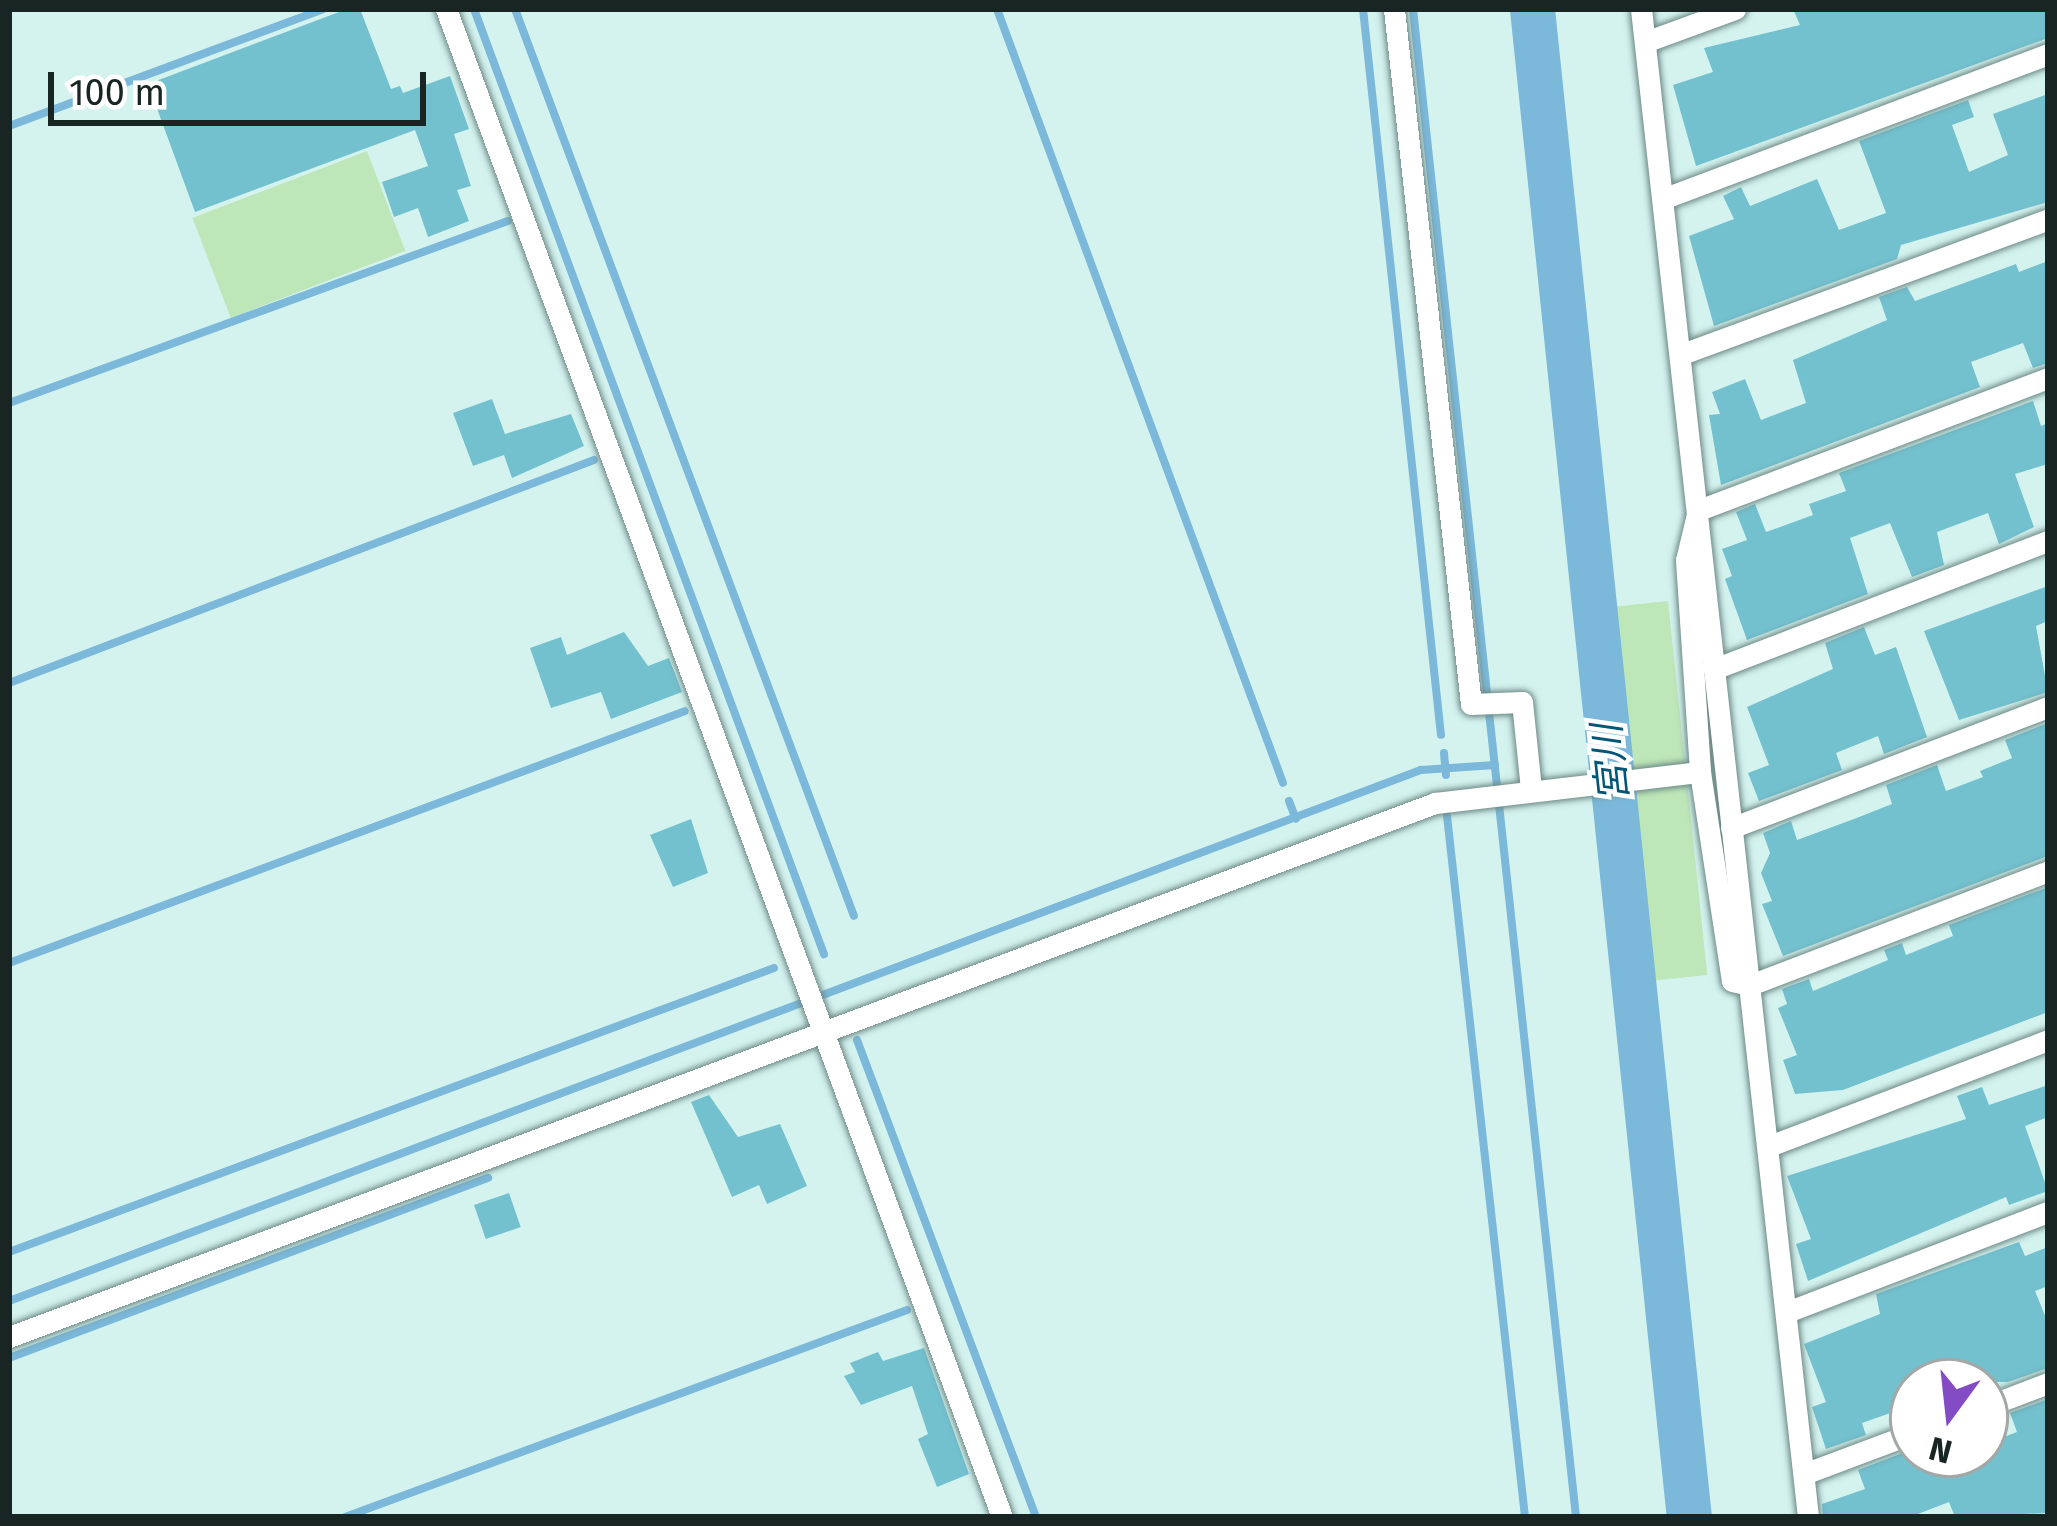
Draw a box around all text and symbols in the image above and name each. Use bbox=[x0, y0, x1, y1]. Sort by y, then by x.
scale bar bbox=[54, 48, 432, 122]
text: 100 m bbox=[69, 71, 165, 115]
water label: 宮川 bbox=[1584, 722, 1638, 804]
north arrow bbox=[1889, 1358, 2009, 1478]
text: N bbox=[1925, 1428, 1956, 1472]

